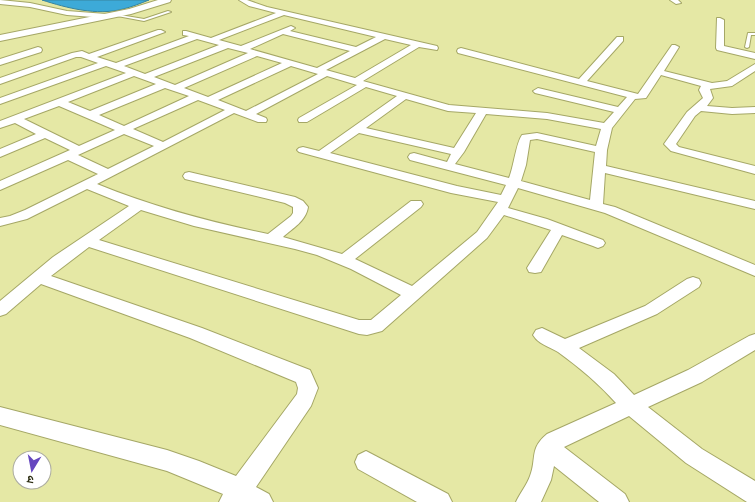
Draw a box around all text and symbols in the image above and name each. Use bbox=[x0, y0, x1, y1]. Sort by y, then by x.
north arrow bbox=[12, 450, 52, 490]
text: उ bbox=[25, 473, 34, 487]

